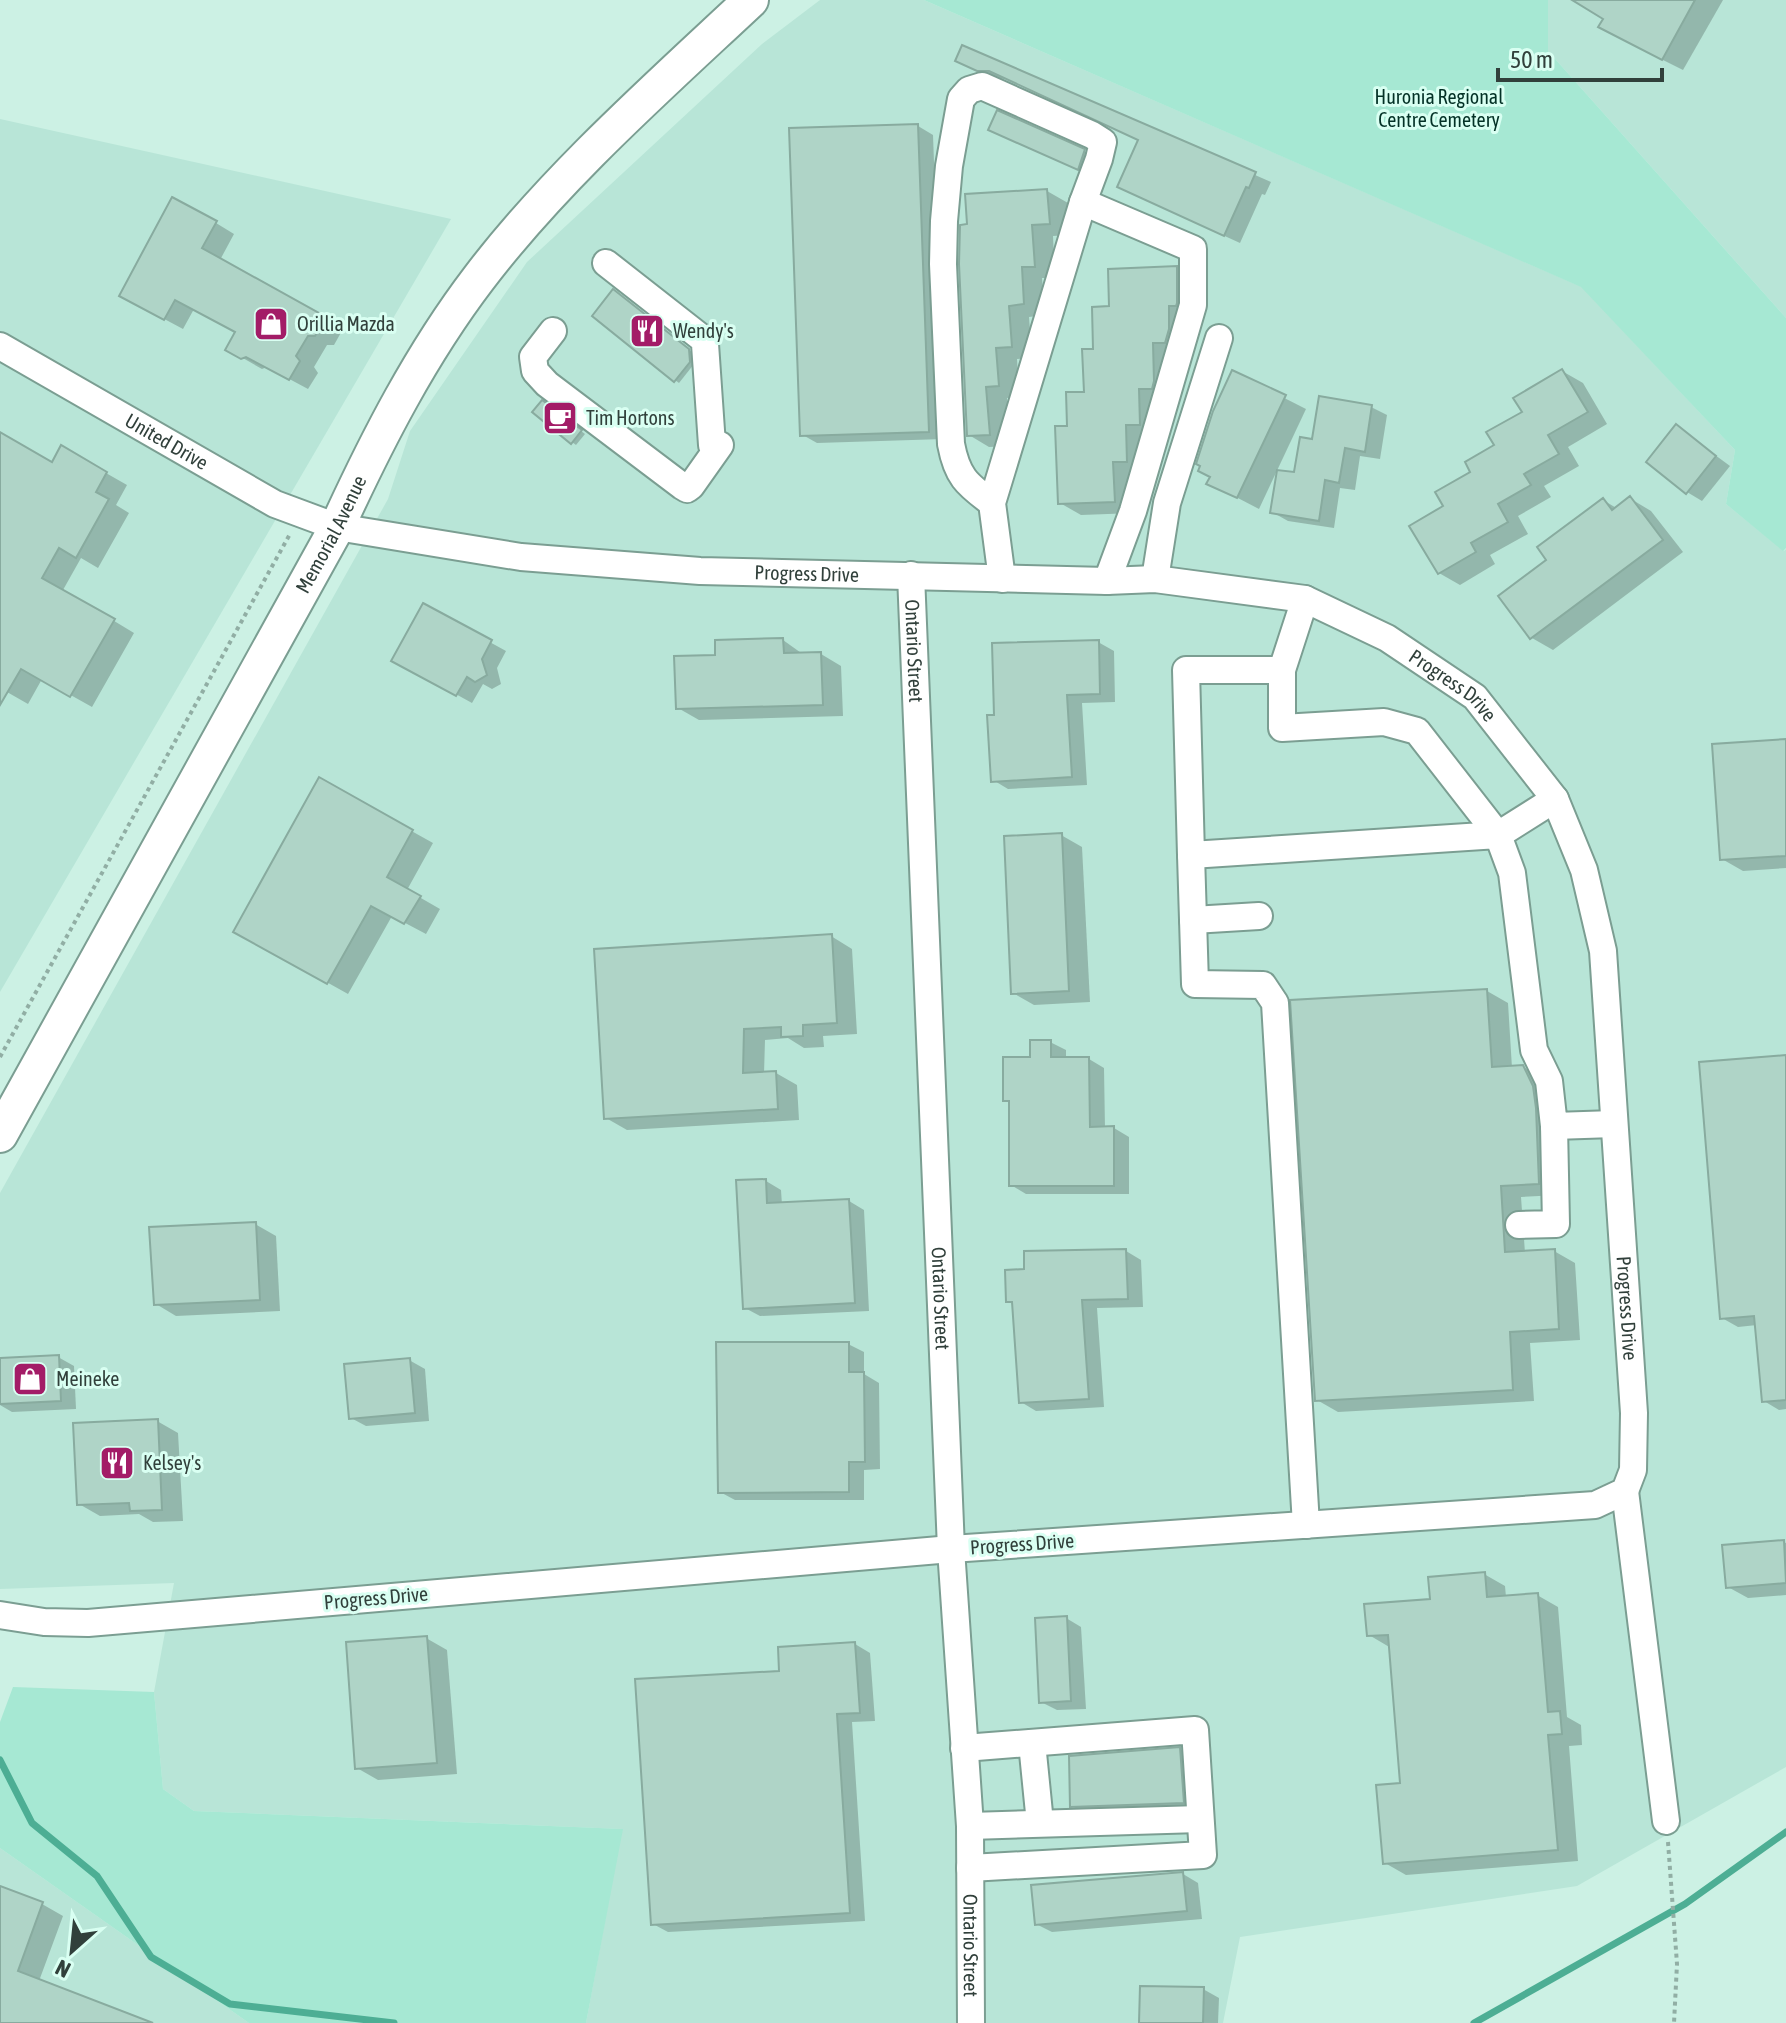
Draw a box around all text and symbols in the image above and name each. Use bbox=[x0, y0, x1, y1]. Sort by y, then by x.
scale bar bbox=[1498, 32, 1662, 82]
text: 50 m bbox=[1510, 46, 1553, 73]
park label: Huronia Regional Centre Cemetery bbox=[1375, 85, 1504, 131]
shop icon: Orillia Mazda bbox=[252, 305, 290, 343]
place label: Orillia Mazda bbox=[297, 312, 395, 335]
restaurant icon: Wendy's bbox=[628, 312, 666, 350]
place label: Wendy's bbox=[673, 319, 734, 342]
cafe icon: Tim Hortons bbox=[541, 399, 579, 437]
place label: Tim Hortons bbox=[586, 406, 675, 429]
street label: United Drive bbox=[121, 408, 212, 474]
street label: Memorial Avenue bbox=[291, 471, 371, 597]
street label: Progress Drive bbox=[754, 560, 859, 586]
street label: Ontario Street bbox=[901, 599, 928, 703]
street label: Progress Drive bbox=[1405, 644, 1502, 726]
street label: Ontario Street bbox=[928, 1246, 955, 1351]
street label: Progress Drive bbox=[1612, 1255, 1642, 1361]
shop icon: Meineke bbox=[11, 1360, 49, 1398]
place label: Meineke bbox=[56, 1367, 119, 1390]
restaurant icon: Kelsey's bbox=[98, 1444, 136, 1482]
place label: Kelsey's bbox=[143, 1451, 201, 1474]
street label: Progress Drive bbox=[969, 1528, 1075, 1559]
street label: Progress Drive bbox=[323, 1581, 429, 1614]
street label: Ontario Street bbox=[959, 1894, 983, 1997]
north arrow bbox=[32, 1911, 112, 1991]
text: N bbox=[51, 1954, 75, 1983]

